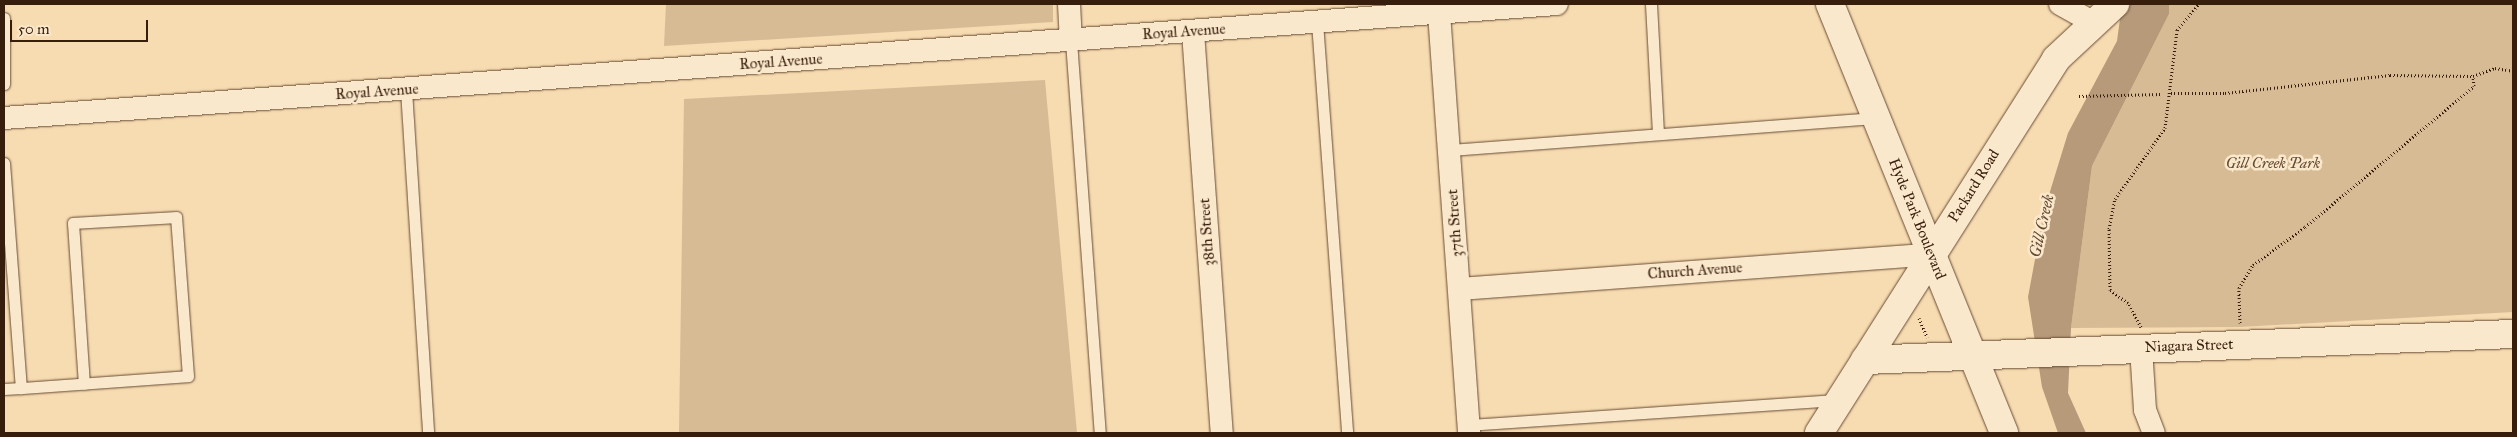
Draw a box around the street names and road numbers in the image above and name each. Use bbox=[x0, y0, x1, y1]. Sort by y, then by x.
street label: Royal Avenue bbox=[1142, 20, 1226, 44]
street label: Royal Avenue bbox=[739, 50, 823, 74]
street label: Royal Avenue bbox=[335, 80, 419, 104]
street label: Packard Road bbox=[1944, 146, 2004, 226]
street label: Hyde Park Boulevard bbox=[1884, 156, 1950, 282]
street label: 37th Street bbox=[1444, 188, 1466, 258]
street label: 38th Street bbox=[1196, 197, 1218, 267]
street label: Church Avenue bbox=[1647, 259, 1743, 283]
street label: Niagara Street bbox=[2144, 335, 2234, 357]

